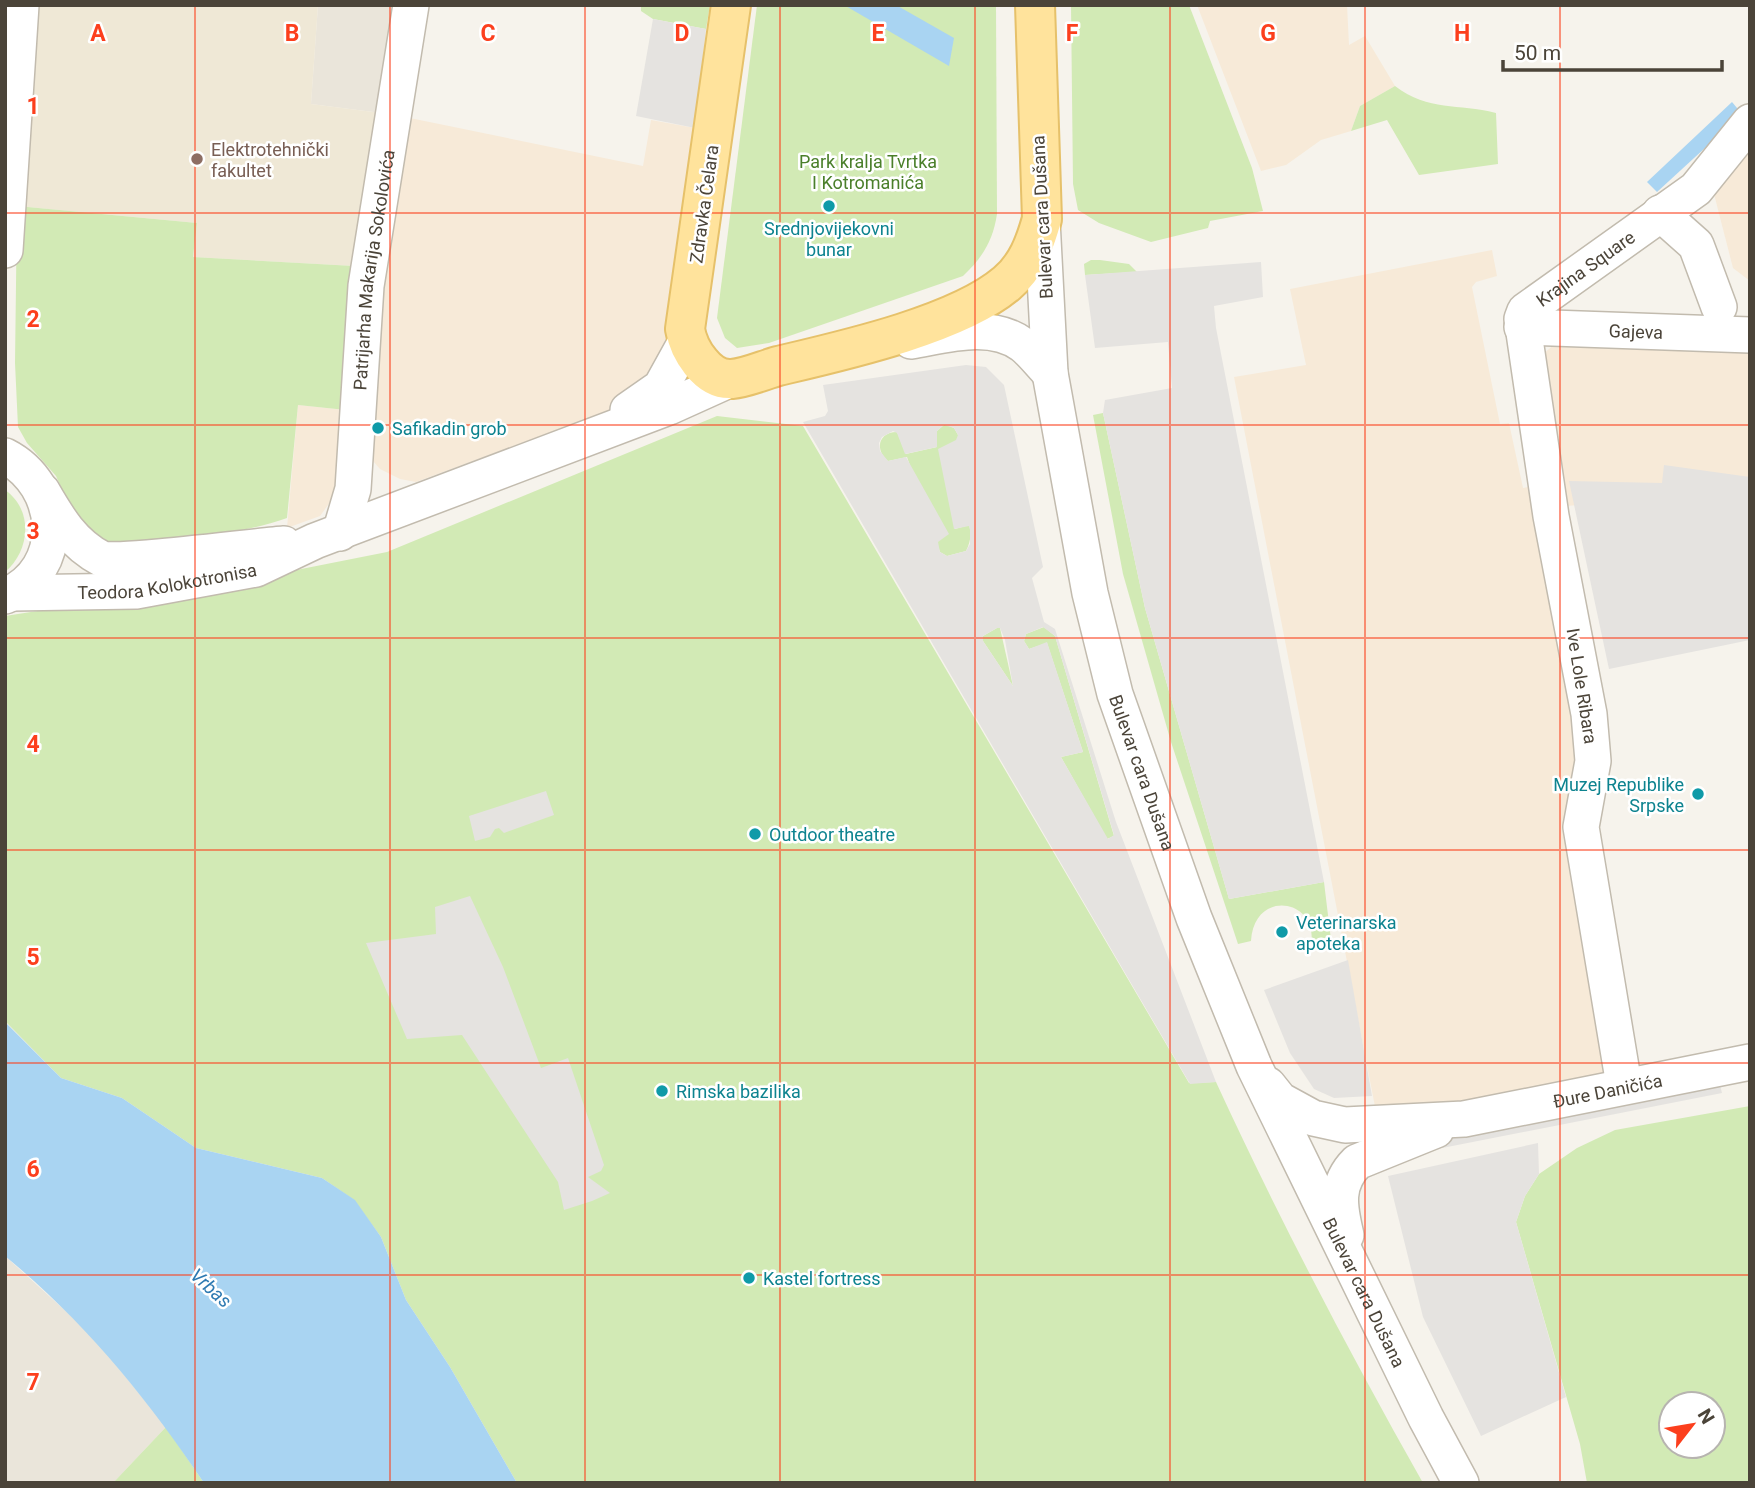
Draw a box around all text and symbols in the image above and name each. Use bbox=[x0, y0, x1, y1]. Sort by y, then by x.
text: A bbox=[90, 20, 106, 47]
text: B bbox=[285, 20, 299, 47]
text: C bbox=[480, 20, 496, 47]
text: D bbox=[675, 20, 689, 47]
text: E bbox=[872, 20, 885, 47]
text: F bbox=[1066, 20, 1079, 47]
text: G bbox=[1260, 20, 1276, 47]
text: H bbox=[1454, 20, 1470, 47]
scale bar bbox=[1503, 28, 1722, 72]
text: 50 m bbox=[1514, 41, 1561, 65]
text: 1 bbox=[26, 93, 40, 120]
street label: Bulevar cara Dušana bbox=[1027, 135, 1057, 299]
place label: Elektrotehnički fakultet bbox=[211, 139, 329, 181]
street label: Zdravka Čelara bbox=[685, 144, 723, 264]
street label: Patrijarha Makarija Sokolovića bbox=[349, 148, 398, 391]
marker: Elektrotehnički fakultet bbox=[189, 151, 205, 167]
park label: Park kralja Tvrtka I Kotromanića bbox=[799, 151, 937, 193]
marker: Srednjovijekovni bunar bbox=[821, 198, 837, 214]
place label: Srednjovijekovni bunar bbox=[764, 218, 894, 260]
street label: Krajina Square bbox=[1532, 226, 1638, 310]
text: 2 bbox=[26, 306, 40, 333]
street label: Gajeva bbox=[1608, 320, 1663, 342]
place label: Safikadin grob bbox=[392, 418, 507, 439]
marker: Safikadin grob bbox=[370, 420, 386, 436]
text: 3 bbox=[26, 518, 40, 545]
street label: Teodora Kolokotronisa bbox=[77, 559, 258, 602]
street label: Ive Lole Ribara bbox=[1562, 627, 1602, 745]
street label: Bulevar cara Dušana bbox=[1106, 692, 1180, 853]
text: 4 bbox=[26, 731, 40, 758]
place label: Muzej Republike Srpske bbox=[1553, 774, 1684, 816]
marker: Muzej Republike Srpske bbox=[1690, 786, 1706, 802]
place label: Outdoor theatre bbox=[769, 824, 895, 845]
marker: Outdoor theatre bbox=[747, 826, 763, 842]
place label: Veterinarska apoteka bbox=[1296, 912, 1397, 954]
marker: Veterinarska apoteka bbox=[1274, 924, 1290, 940]
text: 5 bbox=[26, 944, 40, 971]
street label: Đure Daničića bbox=[1551, 1069, 1664, 1112]
place label: Rimska bazilika bbox=[676, 1081, 801, 1102]
marker: Rimska bazilika bbox=[654, 1083, 670, 1099]
text: 6 bbox=[26, 1156, 40, 1183]
street label: Bulevar cara Dušana bbox=[1319, 1214, 1410, 1371]
water label: Vrbas bbox=[186, 1264, 236, 1312]
place label: Kastel fortress bbox=[763, 1268, 881, 1289]
marker: Kastel fortress bbox=[741, 1270, 757, 1286]
text: 7 bbox=[26, 1369, 40, 1396]
north arrow bbox=[1657, 1390, 1727, 1460]
text: N bbox=[1693, 1405, 1719, 1428]

